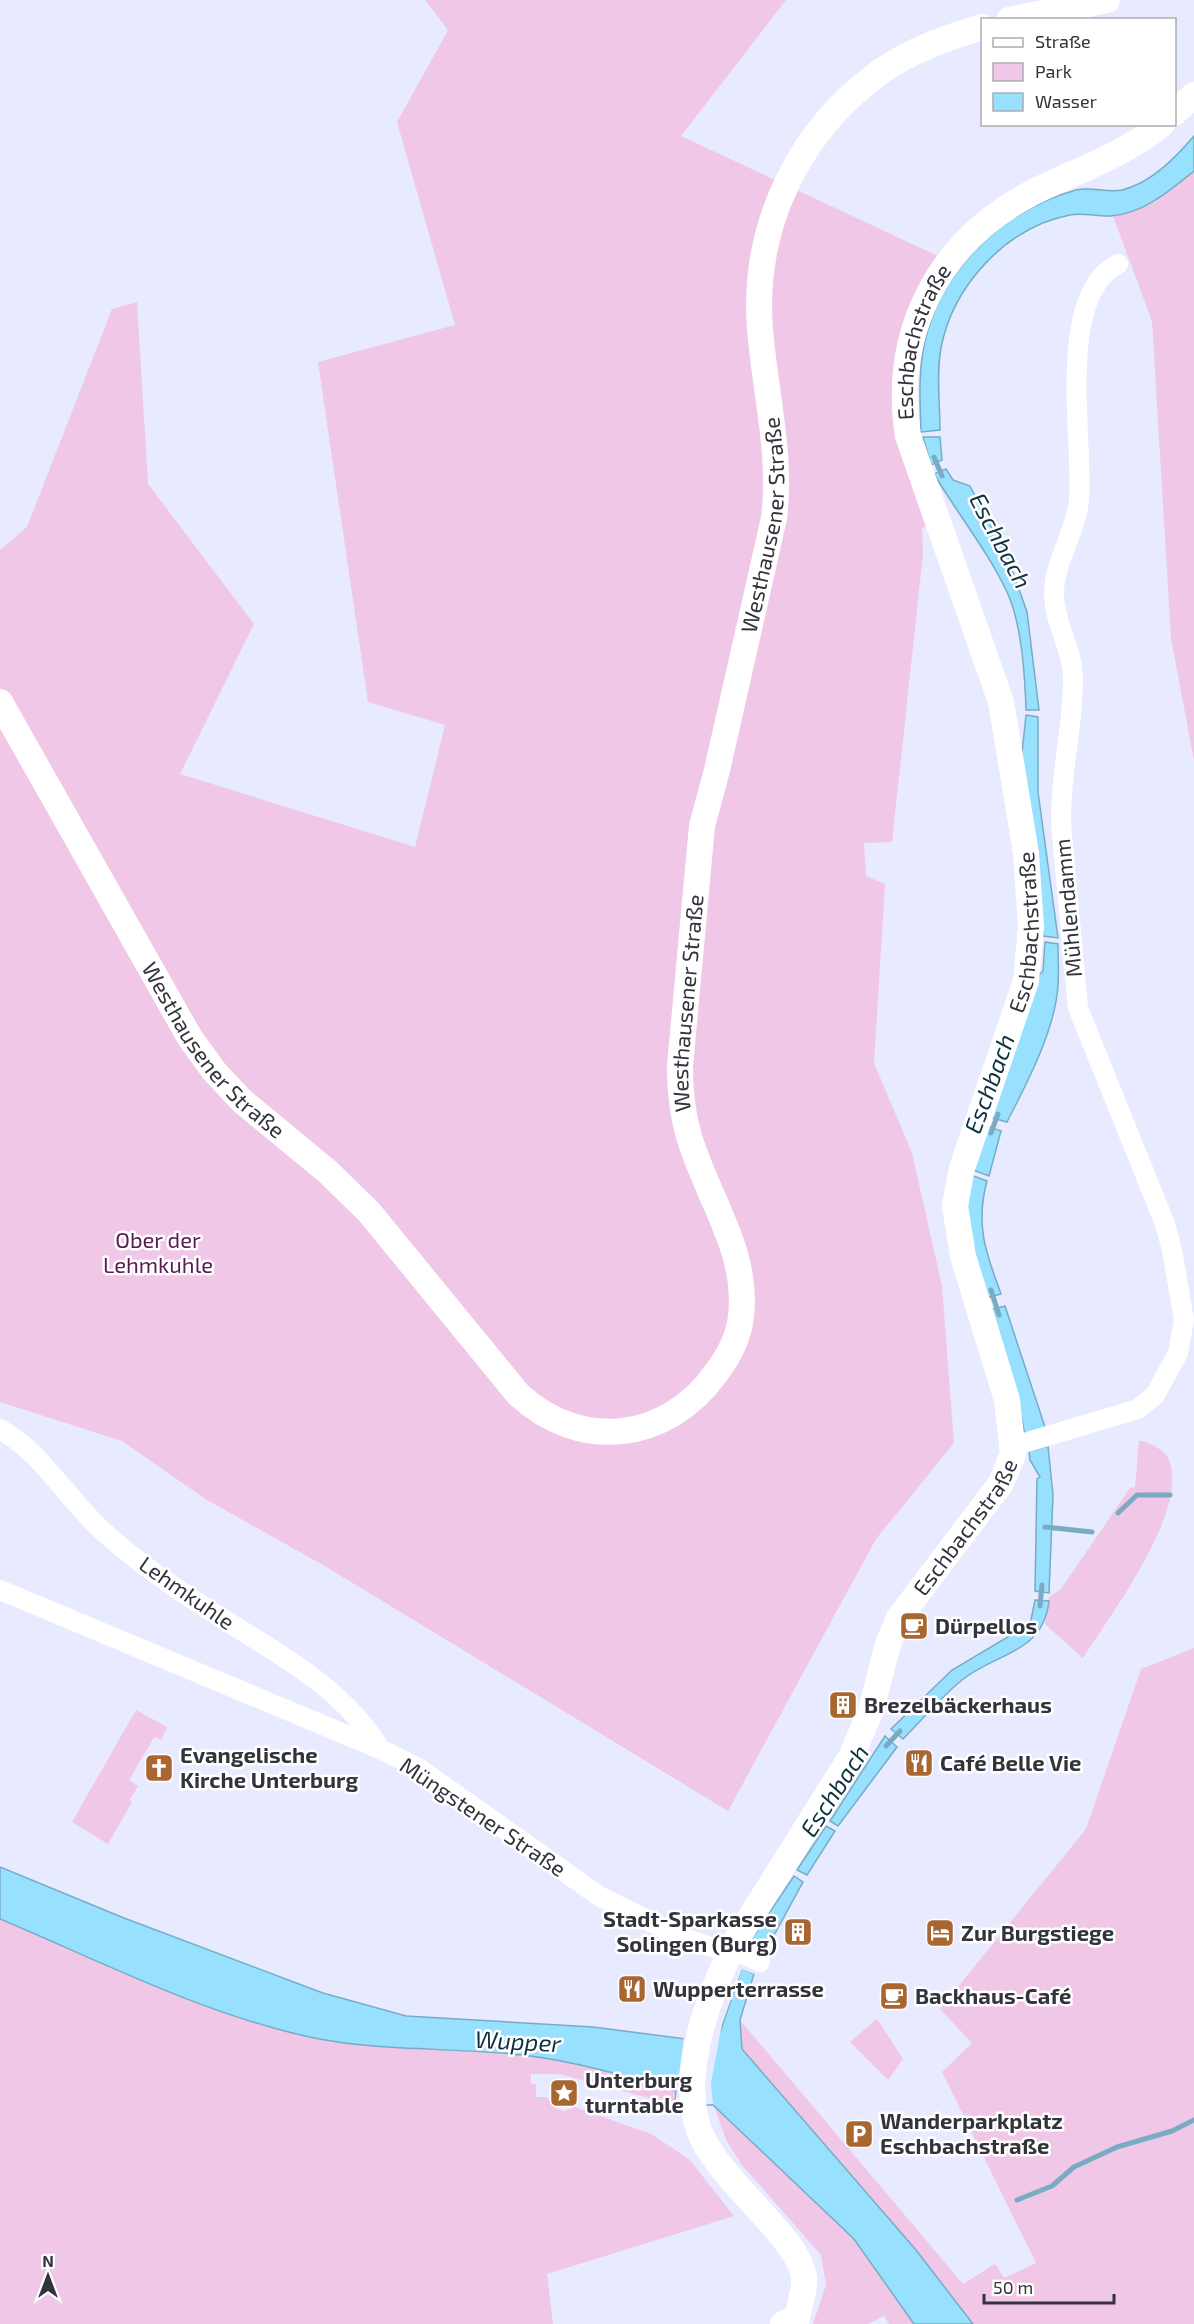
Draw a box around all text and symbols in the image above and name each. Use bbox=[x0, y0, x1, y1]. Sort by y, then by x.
legend bbox=[981, 18, 1176, 126]
text: Straße bbox=[1035, 30, 1091, 52]
text: Park bbox=[1035, 60, 1072, 82]
text: Wasser bbox=[1035, 90, 1097, 112]
street label: Eschbachstraße bbox=[891, 258, 955, 421]
street label: Westhausener Straße bbox=[734, 416, 788, 635]
water label: Eschbach bbox=[964, 488, 1039, 593]
street label: Mühlendamm bbox=[1048, 838, 1086, 978]
street label: Eschbachstraße bbox=[1002, 851, 1043, 1016]
street label: Westhausener Straße bbox=[666, 893, 708, 1114]
street label: Westhausener Straße bbox=[138, 957, 291, 1143]
water label: Eschbach bbox=[957, 1030, 1020, 1137]
park label: Ober der Lehmkuhle bbox=[103, 1226, 213, 1277]
street label: Eschbachstraße bbox=[907, 1455, 1022, 1600]
street label: Lehmkuhle bbox=[135, 1550, 240, 1634]
cafe icon: Dürpellos bbox=[898, 1610, 930, 1642]
place label: Dürpellos bbox=[935, 1612, 1037, 1638]
building icon: Brezelbäckerhaus bbox=[827, 1689, 859, 1721]
place label: Brezelbäckerhaus bbox=[864, 1691, 1052, 1717]
water label: Eschbach bbox=[793, 1739, 874, 1842]
place label: Evangelische Kirche Unterburg bbox=[180, 1741, 358, 1792]
restaurant icon: Café Belle Vie bbox=[903, 1747, 935, 1779]
place label: Café Belle Vie bbox=[940, 1749, 1082, 1775]
street label: Müngstener Straße bbox=[396, 1751, 571, 1881]
church icon: Evangelische Kirche Unterburg bbox=[143, 1752, 175, 1784]
place label: Stadt-Sparkasse Solingen (Burg) bbox=[603, 1905, 777, 1956]
building icon: Stadt-Sparkasse Solingen (Burg) bbox=[782, 1916, 814, 1948]
hotel icon: Zur Burgstiege bbox=[924, 1917, 956, 1949]
place label: Zur Burgstiege bbox=[961, 1919, 1114, 1945]
restaurant icon: Wupperterrasse bbox=[616, 1973, 648, 2005]
place label: Wupperterrasse bbox=[653, 1975, 824, 2001]
cafe icon: Backhaus-Café bbox=[878, 1980, 910, 2012]
place label: Backhaus-Café bbox=[915, 1982, 1071, 2008]
water label: Wupper bbox=[474, 2024, 562, 2057]
place label: Unterburg turntable bbox=[585, 2066, 693, 2117]
place icon: Unterburg turntable bbox=[548, 2077, 580, 2109]
place label: Wanderparkplatz Eschbachstraße bbox=[880, 2107, 1063, 2158]
parking icon: Wanderparkplatz Eschbachstraße bbox=[843, 2118, 875, 2150]
north arrow bbox=[18, 2246, 78, 2306]
text: N bbox=[42, 2251, 54, 2270]
scale bar bbox=[984, 2267, 1114, 2305]
text: 50 m bbox=[993, 2276, 1033, 2298]

